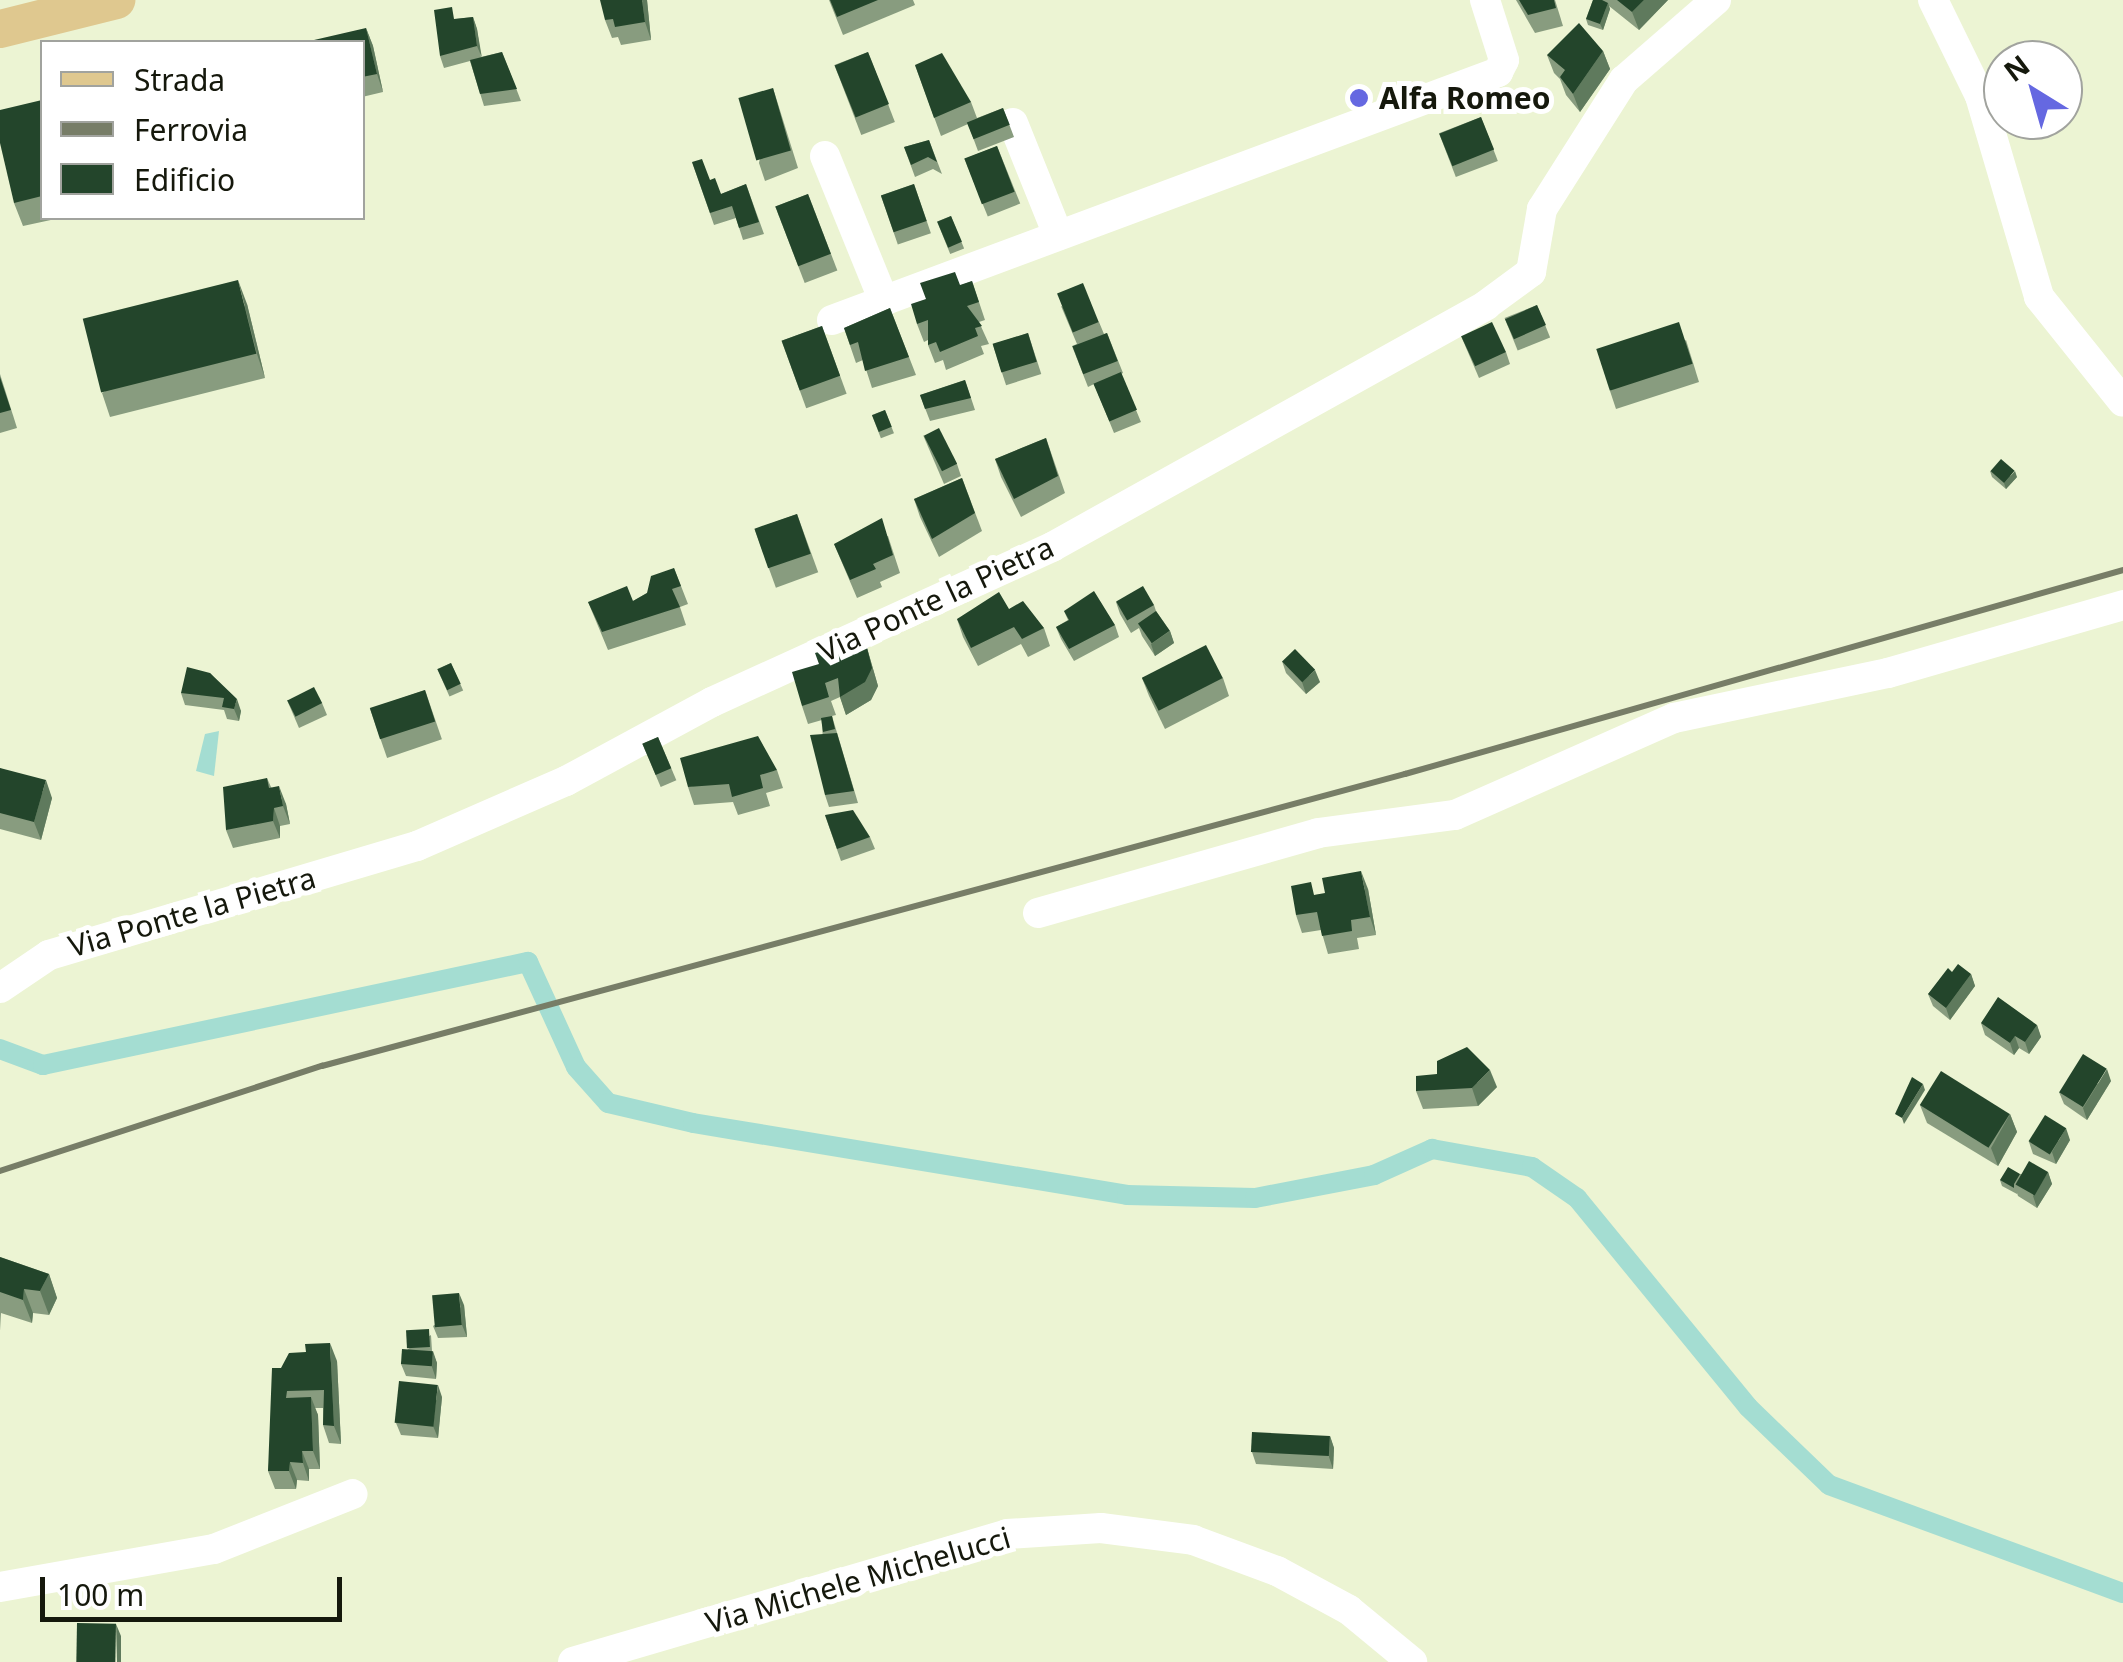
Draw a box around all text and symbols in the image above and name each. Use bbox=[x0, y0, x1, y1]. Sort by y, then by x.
legend bbox=[40, 40, 365, 220]
north arrow bbox=[1983, 40, 2083, 140]
text: N bbox=[1996, 46, 2037, 90]
text: Strada bbox=[134, 59, 225, 100]
place label: Alfa Romeo bbox=[1379, 80, 1550, 116]
marker: Alfa Romeo bbox=[1348, 87, 1370, 109]
text: Ferrovia bbox=[134, 109, 248, 150]
text: Edificio bbox=[134, 159, 235, 200]
street label: Via Ponte la Pietra bbox=[813, 529, 1059, 669]
street label: Via Ponte la Pietra bbox=[64, 859, 320, 965]
street label: Via Michele Michelucci bbox=[702, 1519, 1014, 1641]
scale bar bbox=[45, 1557, 348, 1619]
text: 100 m bbox=[57, 1574, 144, 1615]

